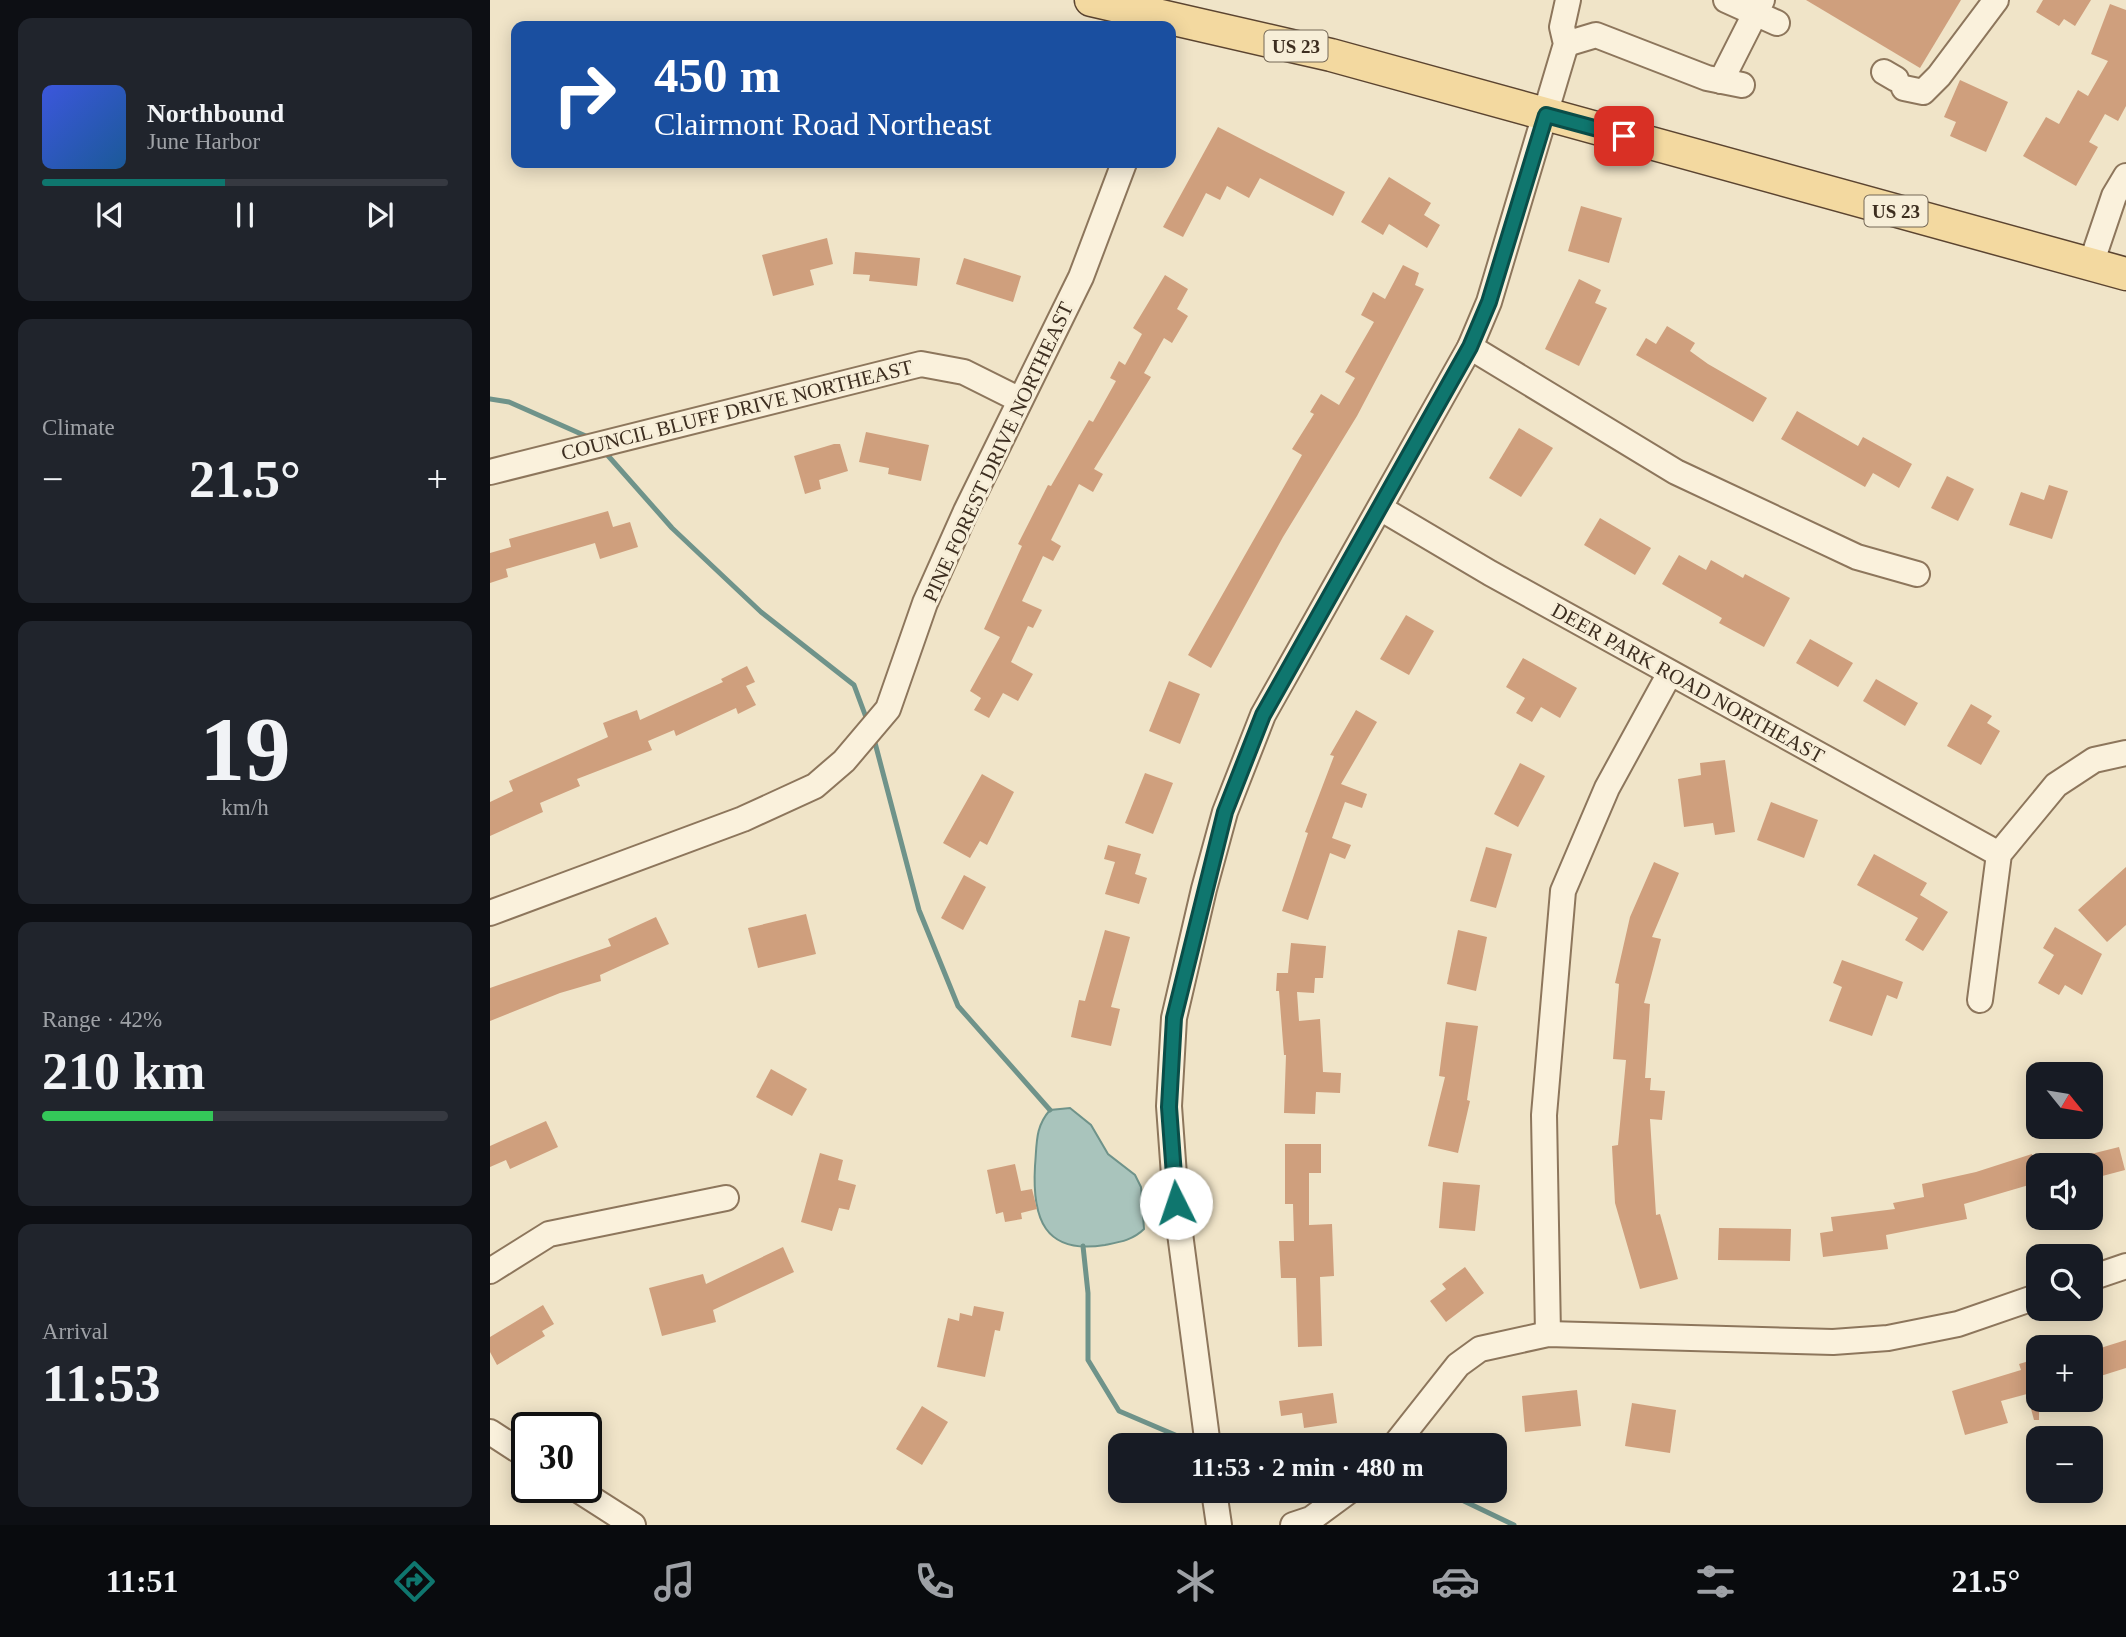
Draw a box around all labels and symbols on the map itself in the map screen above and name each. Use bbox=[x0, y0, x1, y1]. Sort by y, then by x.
road number: US 23 bbox=[1264, 30, 1328, 61]
pin bbox=[1594, 106, 1654, 166]
road number: US 23 bbox=[1864, 196, 1928, 226]
street label: PINE FOREST DRIVE NORTHEAST bbox=[918, 298, 1078, 606]
street label: COUNCIL BLUFF DRIVE NORTHEAST bbox=[559, 355, 915, 465]
street label: DEER PARK ROAD NORTHEAST bbox=[1548, 598, 1829, 768]
north arrow bbox=[2026, 1062, 2104, 1139]
position arrow bbox=[1139, 1166, 1213, 1240]
speed limit sign: 30 bbox=[511, 1412, 602, 1503]

